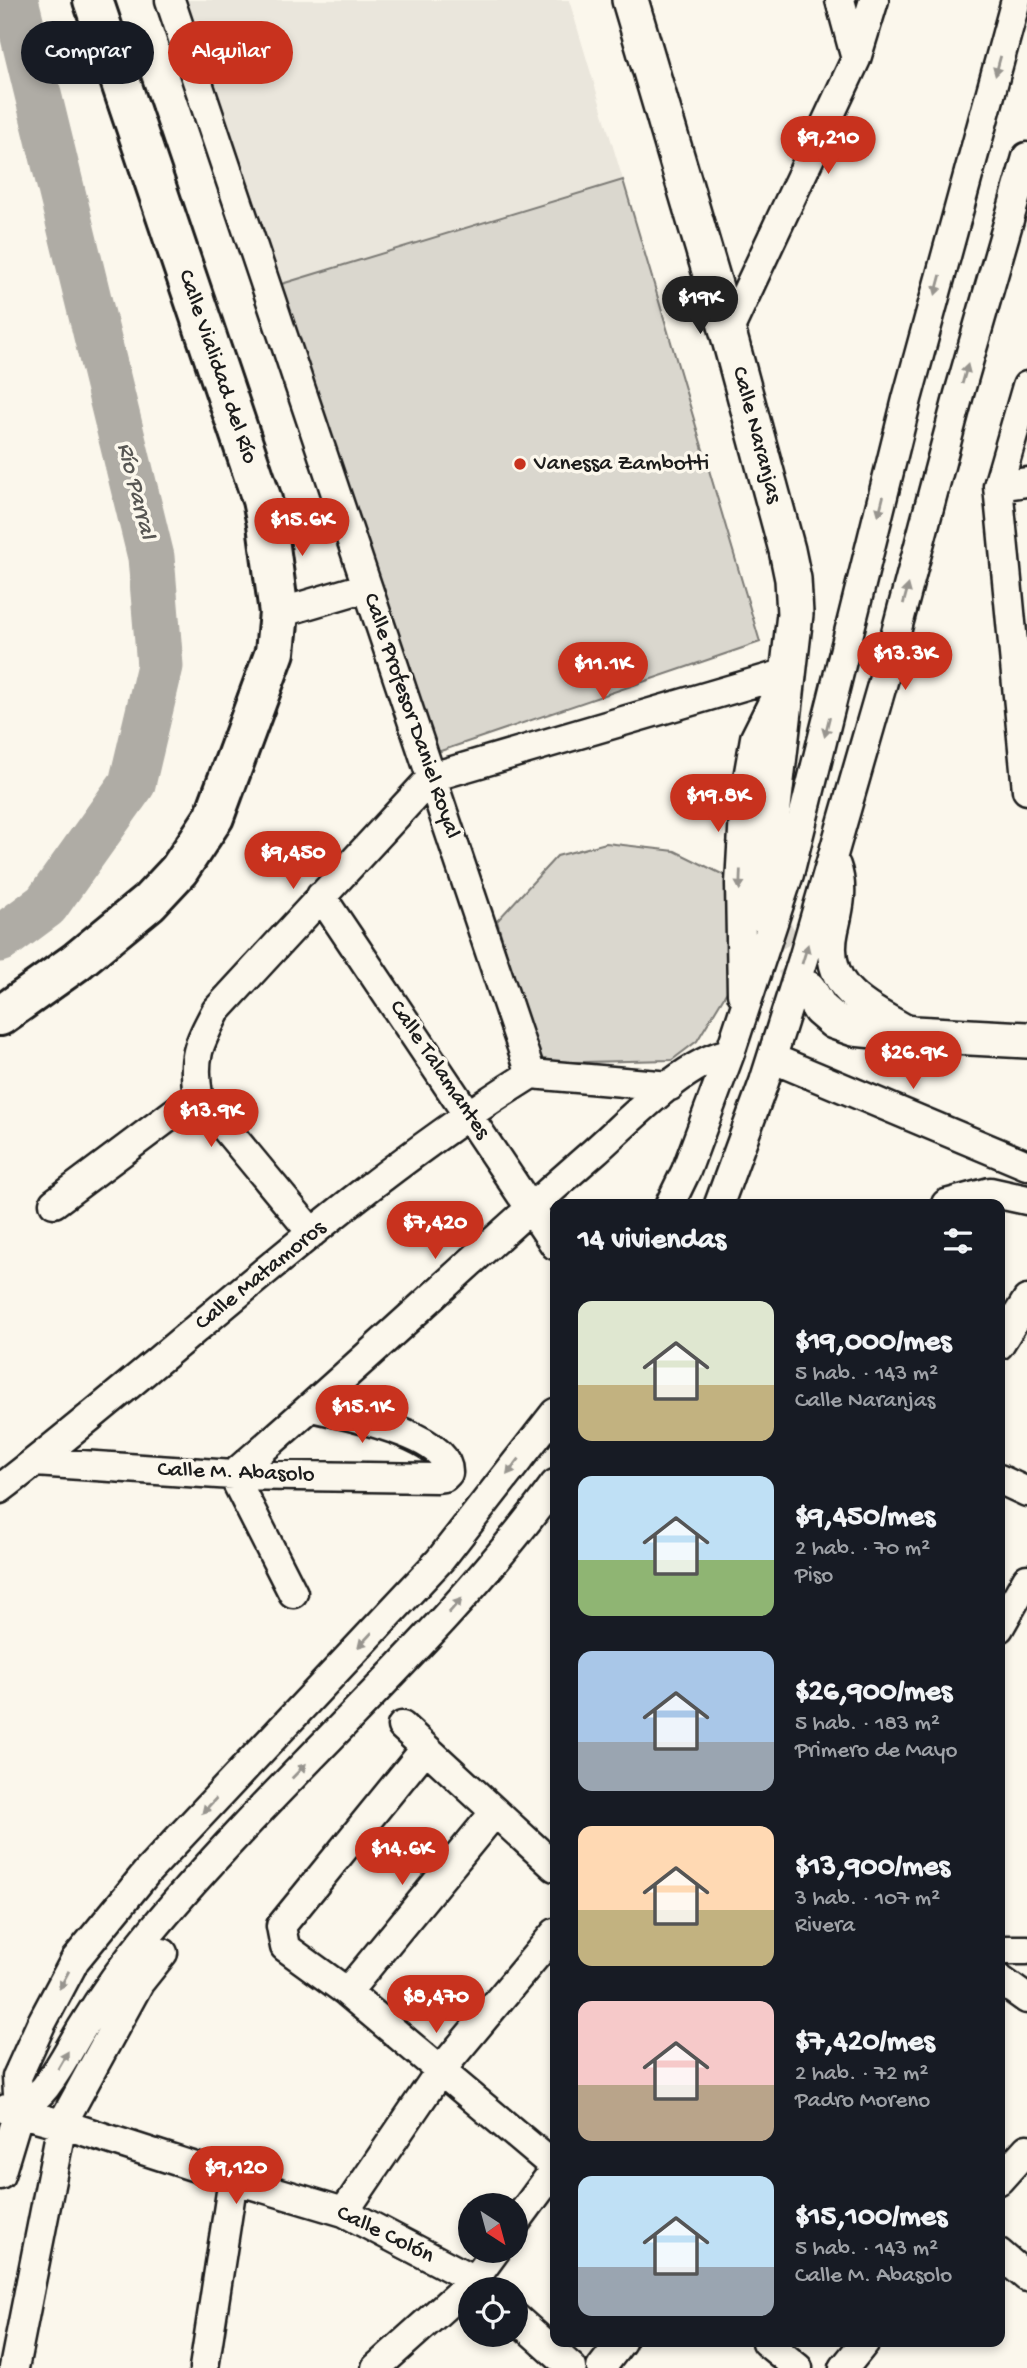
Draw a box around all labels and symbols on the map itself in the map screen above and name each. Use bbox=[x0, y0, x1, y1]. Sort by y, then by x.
one-way arrow bbox=[992, 55, 1003, 77]
pin: $9,210 bbox=[771, 116, 885, 176]
street label: Calle Vialidad del Río bbox=[171, 266, 263, 468]
one-way arrow bbox=[932, 274, 943, 296]
pin: $19K bbox=[659, 276, 741, 336]
one-way arrow bbox=[960, 363, 970, 384]
street label: Calle Naranjas bbox=[725, 364, 787, 507]
water label: Río Parral bbox=[109, 440, 161, 544]
place label: Vanessa Zambotti bbox=[533, 451, 709, 478]
marker: Vanessa Zambotti bbox=[512, 456, 528, 472]
one-way arrow bbox=[875, 495, 886, 517]
pin: $15.6K bbox=[245, 498, 359, 558]
one-way arrow bbox=[901, 582, 912, 604]
street label: Calle Profesor Daniel Royal bbox=[356, 590, 466, 842]
pin: $13.3K bbox=[848, 632, 962, 692]
pin: $11.1K bbox=[546, 642, 660, 702]
one-way arrow bbox=[821, 716, 832, 738]
pin: $19.8K bbox=[661, 774, 775, 834]
pin: $9,450 bbox=[236, 832, 350, 891]
one-way arrow bbox=[735, 869, 746, 891]
one-way arrow bbox=[800, 943, 810, 964]
street label: Calle Talamantes bbox=[383, 995, 496, 1145]
pin: $26.9K bbox=[856, 1032, 970, 1091]
pin: $13.9K bbox=[154, 1090, 268, 1149]
pin: $7,420 bbox=[378, 1202, 492, 1261]
street label: Calle Matamoros bbox=[190, 1215, 332, 1337]
pin: $15.1K bbox=[305, 1386, 419, 1445]
street label: Calle M. Abasolo bbox=[157, 1457, 315, 1489]
one-way arrow bbox=[506, 1459, 521, 1476]
one-way arrow bbox=[447, 1597, 463, 1615]
one-way arrow bbox=[357, 1631, 373, 1648]
one-way arrow bbox=[290, 1763, 306, 1780]
one-way arrow bbox=[201, 1797, 217, 1814]
pin: $14.6K bbox=[345, 1828, 459, 1887]
one-way arrow bbox=[59, 1970, 70, 1990]
pin: $8,470 bbox=[379, 1976, 493, 2035]
one-way arrow bbox=[56, 2051, 69, 2070]
pin: $9,120 bbox=[179, 2146, 293, 2206]
north arrow bbox=[458, 2193, 528, 2263]
street label: Calle Colón bbox=[332, 2200, 438, 2270]

